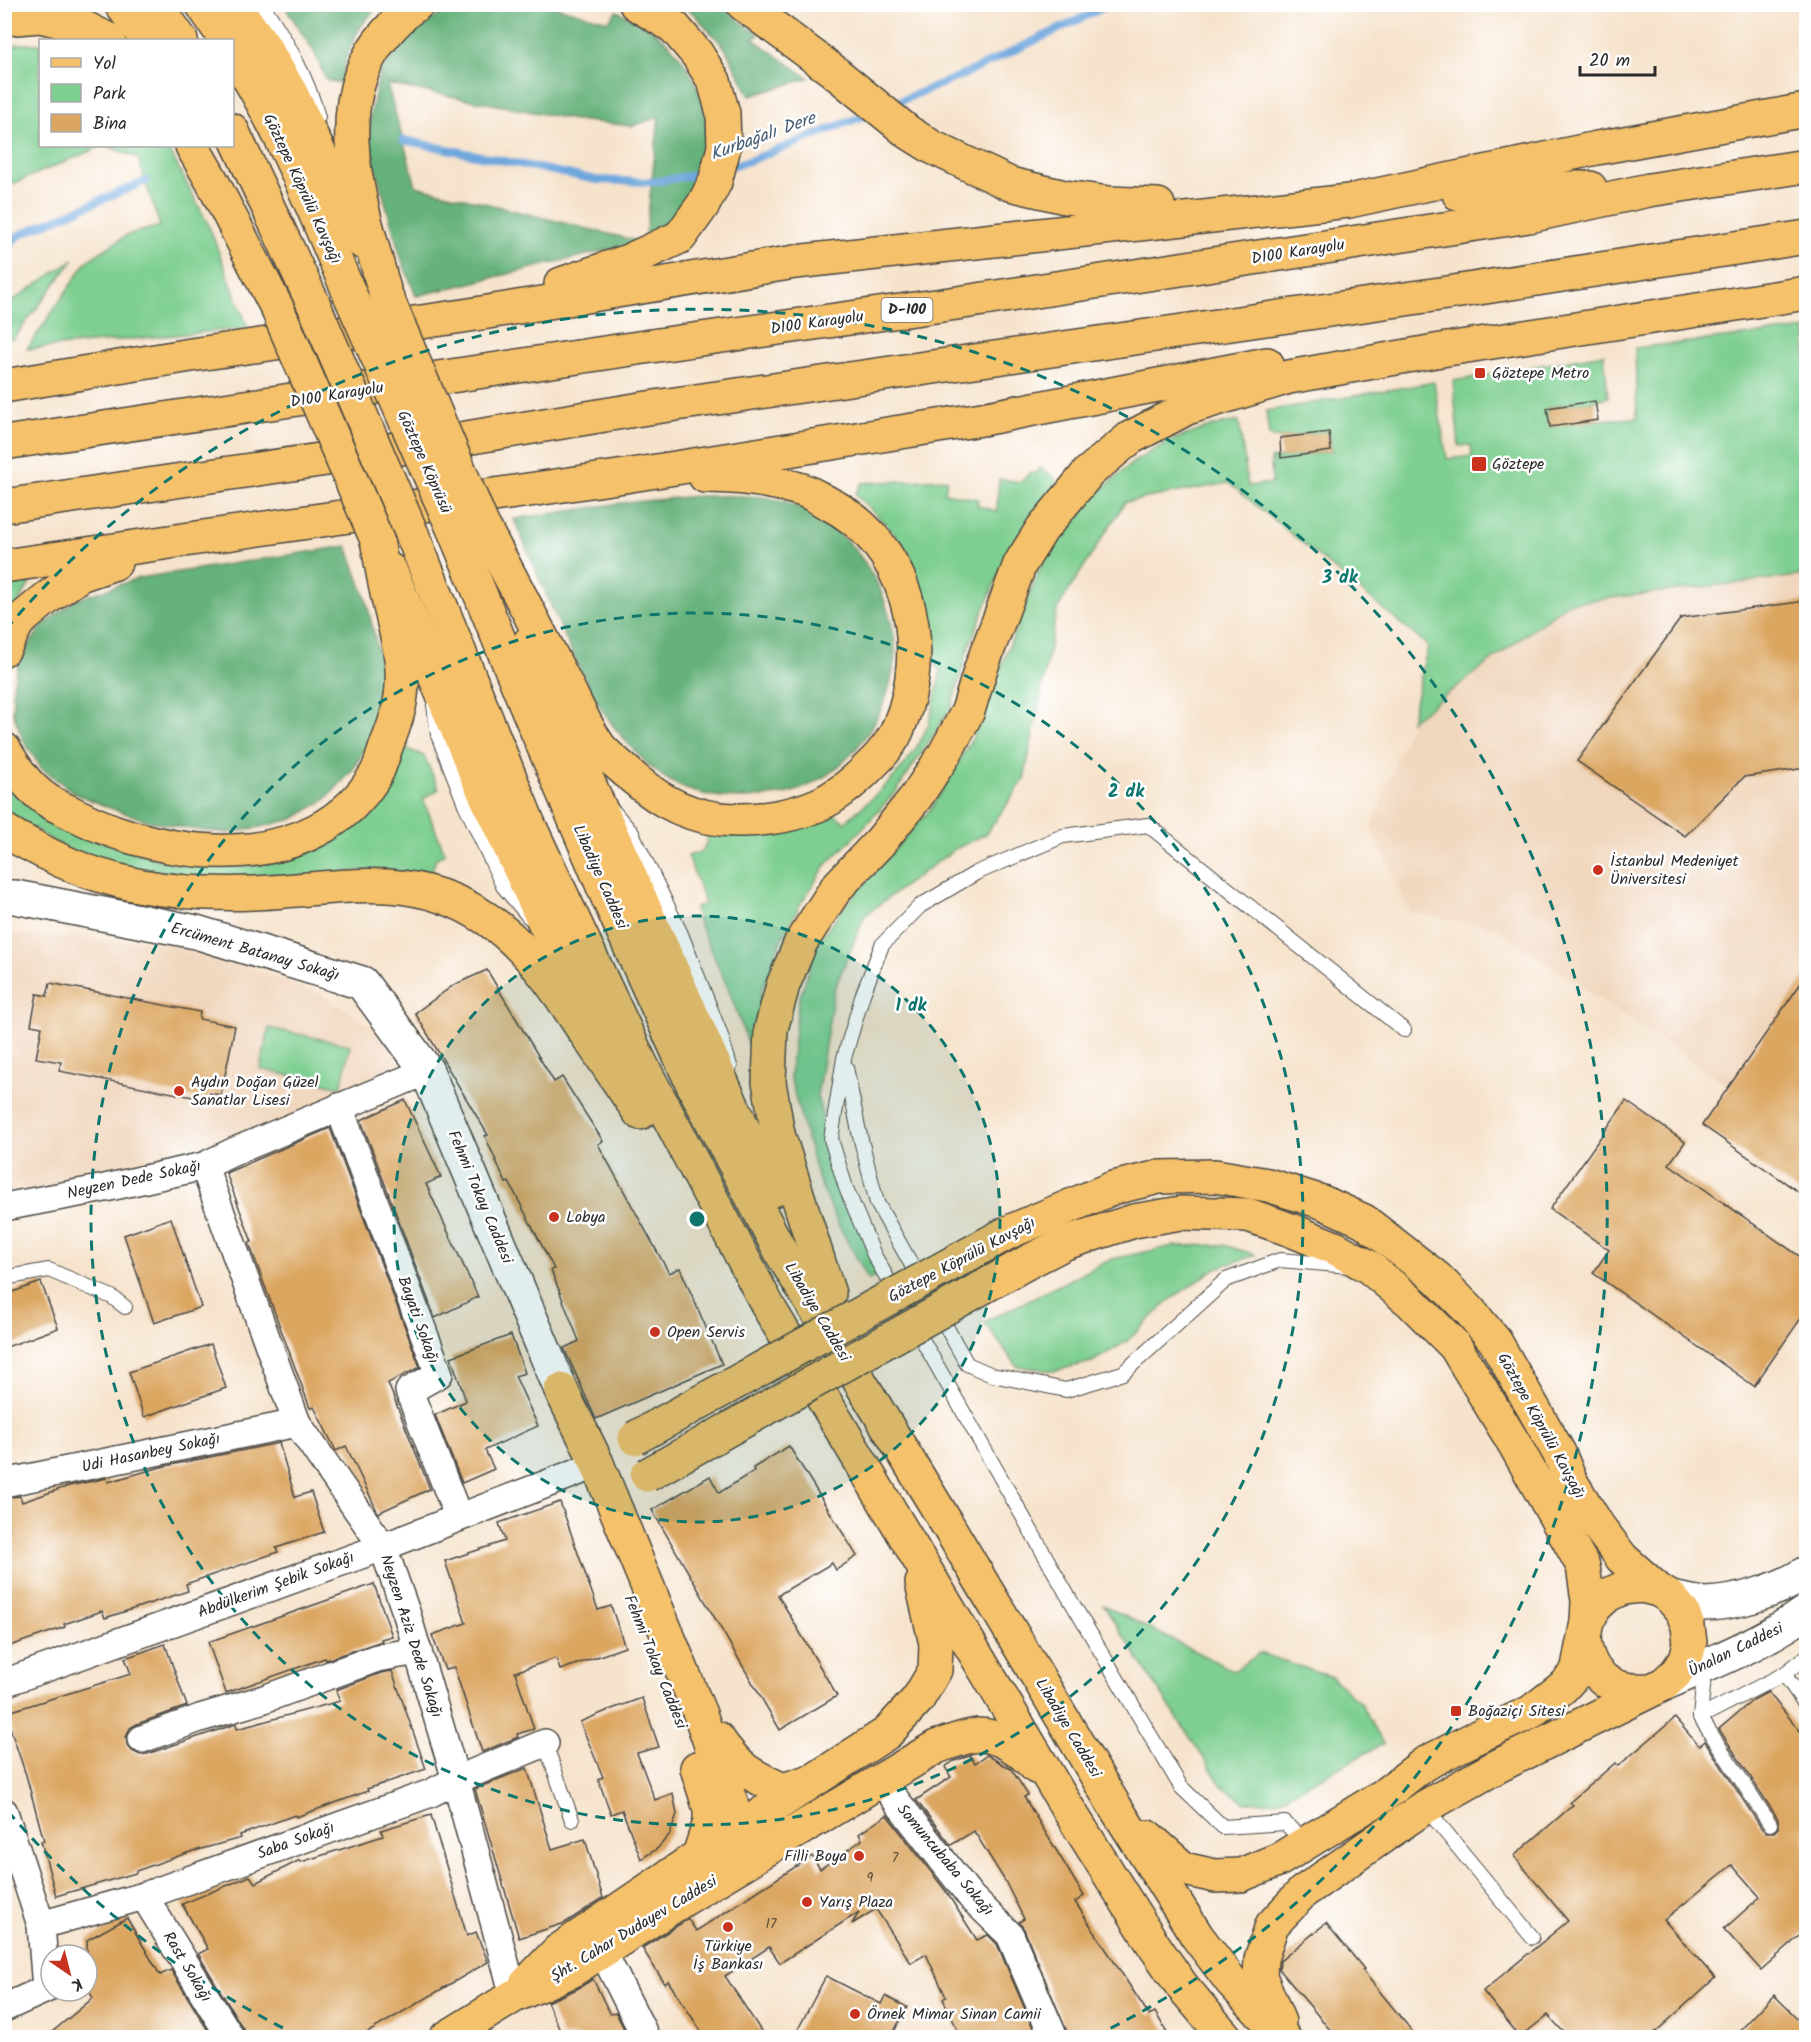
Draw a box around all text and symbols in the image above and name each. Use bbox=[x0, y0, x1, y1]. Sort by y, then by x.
legend bbox=[39, 39, 234, 147]
scale bar bbox=[1580, 39, 1655, 77]
text: 20 m bbox=[1589, 47, 1630, 76]
text: Yol bbox=[93, 50, 117, 79]
text: Park bbox=[93, 80, 126, 109]
water label: Kurbağalı Dere bbox=[706, 104, 821, 169]
text: Bina bbox=[93, 110, 127, 139]
street label: Göztepe Köprülü Kavşağı bbox=[256, 110, 348, 268]
street label: D100 Karayolu bbox=[1250, 232, 1347, 272]
road number: D-100 bbox=[882, 298, 932, 322]
street label: D100 Karayolu bbox=[769, 304, 866, 342]
place label: Göztepe Metro bbox=[1492, 361, 1589, 386]
marker: Göztepe Metro bbox=[1473, 366, 1487, 380]
street label: D100 Karayolu bbox=[289, 375, 386, 415]
street label: Göztepe Köprüsü bbox=[390, 406, 458, 518]
place label: Göztepe bbox=[1492, 452, 1544, 477]
marker: Göztepe bbox=[1470, 455, 1488, 473]
text: 3 dk bbox=[1321, 564, 1359, 593]
text: 2 dk bbox=[1108, 778, 1145, 807]
street label: Libadiye Caddesi bbox=[566, 821, 635, 934]
place label: İstanbul Medeniyet Üniversitesi bbox=[1610, 849, 1739, 892]
marker: İstanbul Medeniyet Üniversitesi bbox=[1591, 863, 1605, 877]
street label: Ercüment Batanay Sokağı bbox=[168, 916, 342, 988]
text: 1 dk bbox=[896, 992, 928, 1021]
place label: Aydın Doğan Güzel Sanatlar Lisesi bbox=[191, 1070, 319, 1113]
marker: Aydın Doğan Güzel Sanatlar Lisesi bbox=[172, 1084, 186, 1098]
street label: Fehmi Tokay Caddesi bbox=[441, 1126, 520, 1269]
street label: Neyzen Dede Sokağı bbox=[65, 1154, 203, 1206]
place label: Lobya bbox=[566, 1205, 605, 1230]
centre of rings bbox=[687, 1209, 707, 1229]
marker: Lobya bbox=[547, 1210, 561, 1224]
street label: Göztepe Köprülü Kavşağı bbox=[884, 1211, 1040, 1309]
street label: Libadiye Caddesi bbox=[777, 1257, 857, 1368]
street label: Bayati Sokağı bbox=[391, 1273, 445, 1367]
place label: Open Servis bbox=[667, 1320, 745, 1345]
marker: Open Servis bbox=[648, 1325, 662, 1339]
street label: Göztepe Köprülü Kavşağı bbox=[1490, 1348, 1592, 1504]
street label: Udi Hasanbey Sokağı bbox=[80, 1426, 222, 1480]
street label: Abdülkerim Şebik Sokağı bbox=[194, 1545, 358, 1625]
street label: Neyzen Aziz Dede Sokağı bbox=[373, 1551, 449, 1721]
street label: Fehmi Tokay Caddesi bbox=[617, 1591, 694, 1734]
street label: Ünalan Caddesi bbox=[1684, 1616, 1789, 1684]
street label: Libadiye Caddesi bbox=[1028, 1673, 1108, 1784]
place label: Boğaziçi Sitesi bbox=[1468, 1699, 1566, 1724]
marker: Boğaziçi Sitesi bbox=[1449, 1704, 1463, 1718]
street label: Somuncubaba Sokağı bbox=[890, 1798, 1000, 1922]
street label: Saba Sokağı bbox=[254, 1815, 338, 1867]
place label: Filli Boya bbox=[784, 1844, 847, 1869]
house number: 7 bbox=[892, 1847, 899, 1869]
marker: Filli Boya bbox=[852, 1849, 866, 1863]
house number: 9 bbox=[867, 1867, 874, 1889]
street label: Şht. Cahar Dudayev Caddesi bbox=[546, 1869, 723, 1989]
place label: Yarış Plaza bbox=[819, 1890, 893, 1915]
marker: Yarış Plaza bbox=[800, 1895, 814, 1909]
house number: 17 bbox=[766, 1913, 777, 1935]
marker: Türkiye İş Bankası bbox=[721, 1920, 735, 1934]
street label: Rast Sokağı bbox=[156, 1927, 218, 2007]
place label: Türkiye İş Bankası bbox=[693, 1934, 763, 1977]
north arrow bbox=[39, 1943, 99, 2003]
text: K bbox=[65, 1971, 88, 1997]
place label: Örnek Mimar Sinan Camii bbox=[867, 2002, 1042, 2027]
marker: Örnek Mimar Sinan Camii bbox=[848, 2007, 862, 2021]

